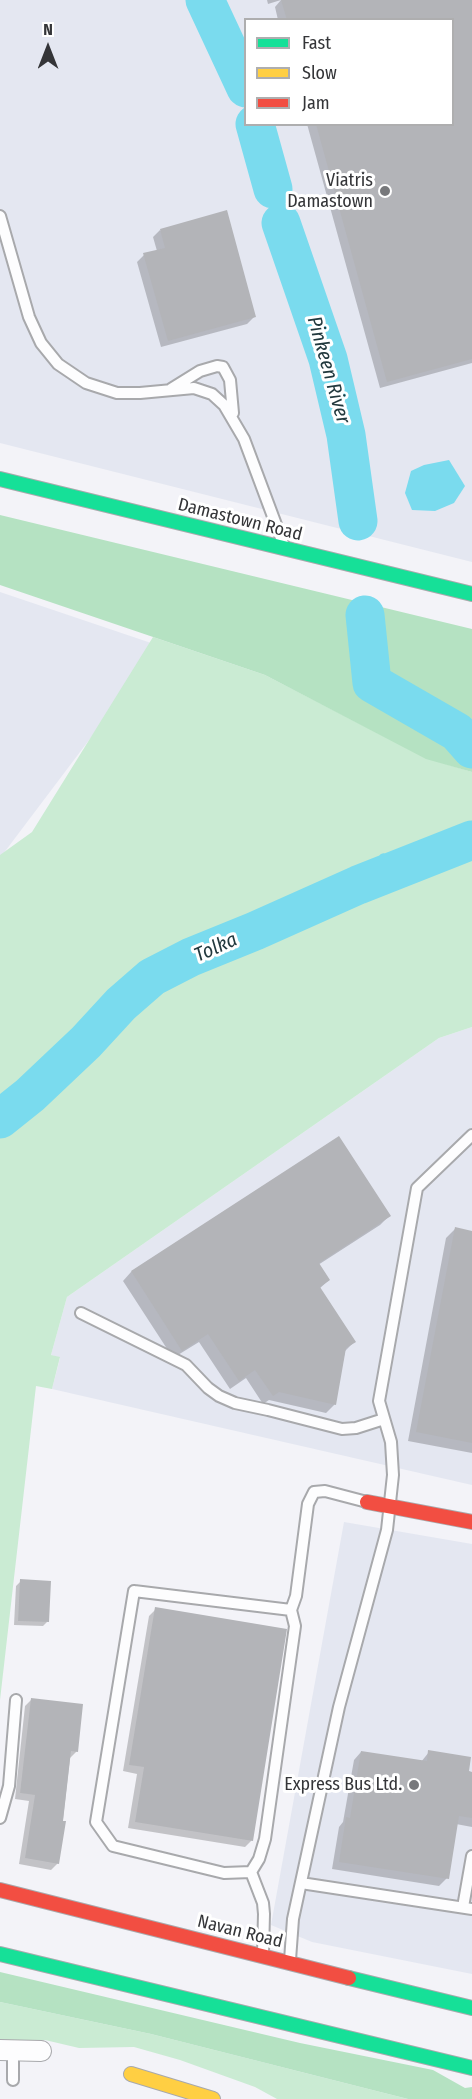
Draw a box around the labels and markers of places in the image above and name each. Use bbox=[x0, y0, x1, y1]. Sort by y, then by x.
place label: Viatris Damastown bbox=[287, 170, 373, 213]
marker: Viatris Damastown bbox=[378, 184, 392, 198]
place label: Express Bus Ltd. bbox=[284, 1774, 402, 1796]
marker: Express Bus Ltd. bbox=[407, 1778, 421, 1792]

